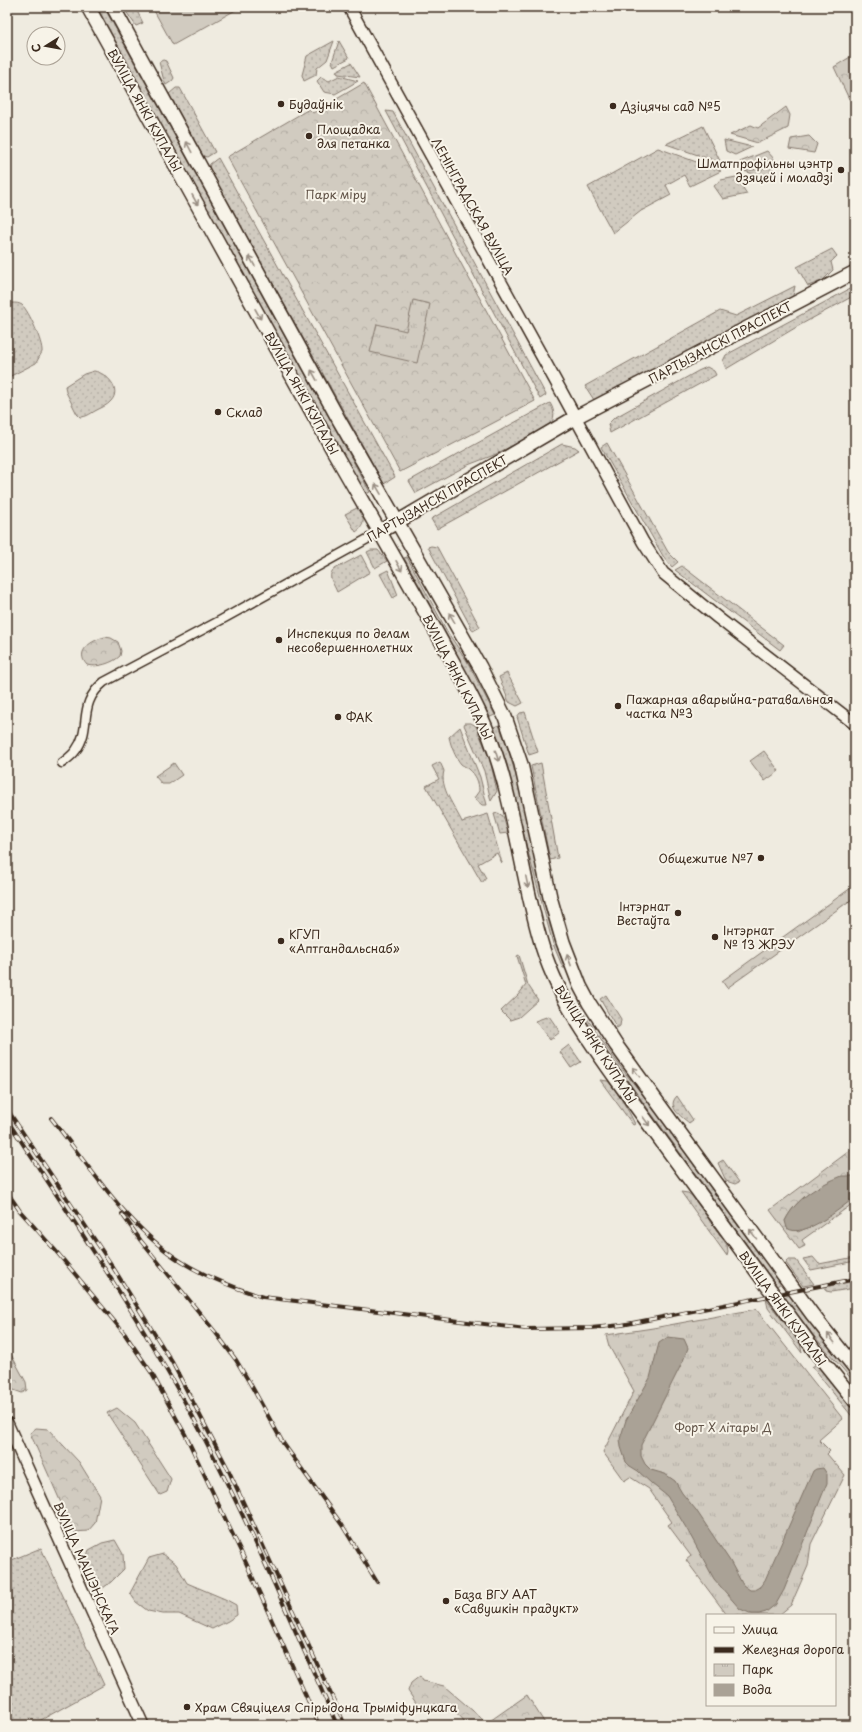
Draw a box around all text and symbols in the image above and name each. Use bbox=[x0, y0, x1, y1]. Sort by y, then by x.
north arrow bbox=[26, 26, 66, 66]
text: С bbox=[27, 42, 45, 54]
street label: ВУЛІЦА ЯНКІ КУПАЛЫ bbox=[104, 45, 186, 175]
place label: Будаўнік bbox=[289, 95, 344, 113]
place label: Дзіцячы сад №5 bbox=[620, 97, 721, 115]
marker: Будаўнік bbox=[276, 99, 286, 109]
marker: Дзіцячы сад №5 bbox=[608, 101, 618, 111]
place label: Площадка для петанка bbox=[317, 120, 390, 152]
marker: Площадка для петанка bbox=[304, 131, 314, 141]
street label: ЛЕНІНГРАДСКАЯ ВУЛІЦА bbox=[428, 134, 518, 278]
one-way arrow bbox=[185, 141, 193, 153]
place label: Шматпрофільны цэнтр дзяцей і моладзі bbox=[697, 154, 833, 186]
marker: Шматпрофільны цэнтр дзяцей і моладзі bbox=[836, 165, 846, 175]
park label: Парк міру bbox=[305, 185, 367, 203]
one-way arrow bbox=[192, 194, 199, 206]
one-way arrow bbox=[247, 255, 255, 267]
street label: ПАРТЫЗАНСКІ ПРАСПЕКТ bbox=[645, 296, 796, 388]
one-way arrow bbox=[255, 308, 262, 320]
street label: ВУЛІЦА ЯНКІ КУПАЛЫ bbox=[261, 328, 343, 458]
one-way arrow bbox=[310, 369, 318, 381]
place label: Склад bbox=[226, 403, 263, 421]
marker: Склад bbox=[213, 407, 223, 417]
street label: ПАРТЫЗАНСКІ ПРАСПЕКТ bbox=[363, 450, 512, 546]
one-way arrow bbox=[374, 483, 382, 495]
one-way arrow bbox=[396, 560, 404, 572]
street label: ВУЛІЦА ЯНКІ КУПАЛЫ bbox=[419, 611, 497, 743]
one-way arrow bbox=[448, 612, 455, 624]
place label: Инспекция по делам несовершеннолетних bbox=[287, 624, 413, 656]
marker: Инспекция по делам несовершеннолетних bbox=[274, 635, 284, 645]
place label: Пажарная аварыйна-ратавальная частка №3 bbox=[626, 690, 834, 722]
marker: Пажарная аварыйна-ратавальная частка №3 bbox=[613, 701, 623, 711]
place label: ФАК bbox=[346, 708, 373, 726]
marker: ФАК bbox=[333, 712, 343, 722]
one-way arrow bbox=[493, 750, 501, 762]
place label: Общежитие №7 bbox=[658, 849, 753, 867]
marker: Общежитие №7 bbox=[756, 853, 766, 863]
one-way arrow bbox=[523, 875, 531, 888]
place label: Інтэрнат Вестаўта bbox=[616, 897, 671, 929]
marker: Інтэрнат Вестаўта bbox=[673, 908, 683, 918]
place label: Інтэрнат № 13 ЖРЭУ bbox=[723, 921, 795, 953]
place label: КГУП «Аптгандальснаб» bbox=[289, 925, 400, 957]
marker: Інтэрнат № 13 ЖРЭУ bbox=[710, 932, 720, 942]
marker: КГУП «Аптгандальснаб» bbox=[276, 936, 286, 946]
one-way arrow bbox=[565, 955, 573, 967]
street label: ВУЛІЦА ЯНКІ КУПАЛЫ bbox=[551, 981, 641, 1107]
one-way arrow bbox=[631, 1066, 640, 1077]
one-way arrow bbox=[642, 1115, 650, 1126]
one-way arrow bbox=[749, 1228, 757, 1239]
street label: ВУЛІЦА ЯНКІ КУПАЛЫ bbox=[735, 1247, 831, 1369]
one-way arrow bbox=[826, 1332, 835, 1343]
park label: Форт X літары Д bbox=[674, 1418, 772, 1436]
street label: ВУЛІЦА МАШЭНСКАГА bbox=[50, 1499, 124, 1637]
place label: База ВГУ ААТ «Савушкін прадукт» bbox=[454, 1585, 579, 1617]
marker: База ВГУ ААТ «Савушкін прадукт» bbox=[441, 1596, 451, 1606]
legend bbox=[706, 1614, 836, 1706]
text: Улица bbox=[742, 1620, 778, 1638]
text: Железная дорога bbox=[742, 1640, 845, 1658]
text: Парк bbox=[742, 1660, 774, 1678]
text: Вода bbox=[742, 1680, 772, 1698]
place label: Храм Свяціцеля Спірыдона Трыміфунцкага bbox=[195, 1698, 458, 1716]
marker: Храм Свяціцеля Спірыдона Трыміфунцкага bbox=[182, 1702, 192, 1712]

